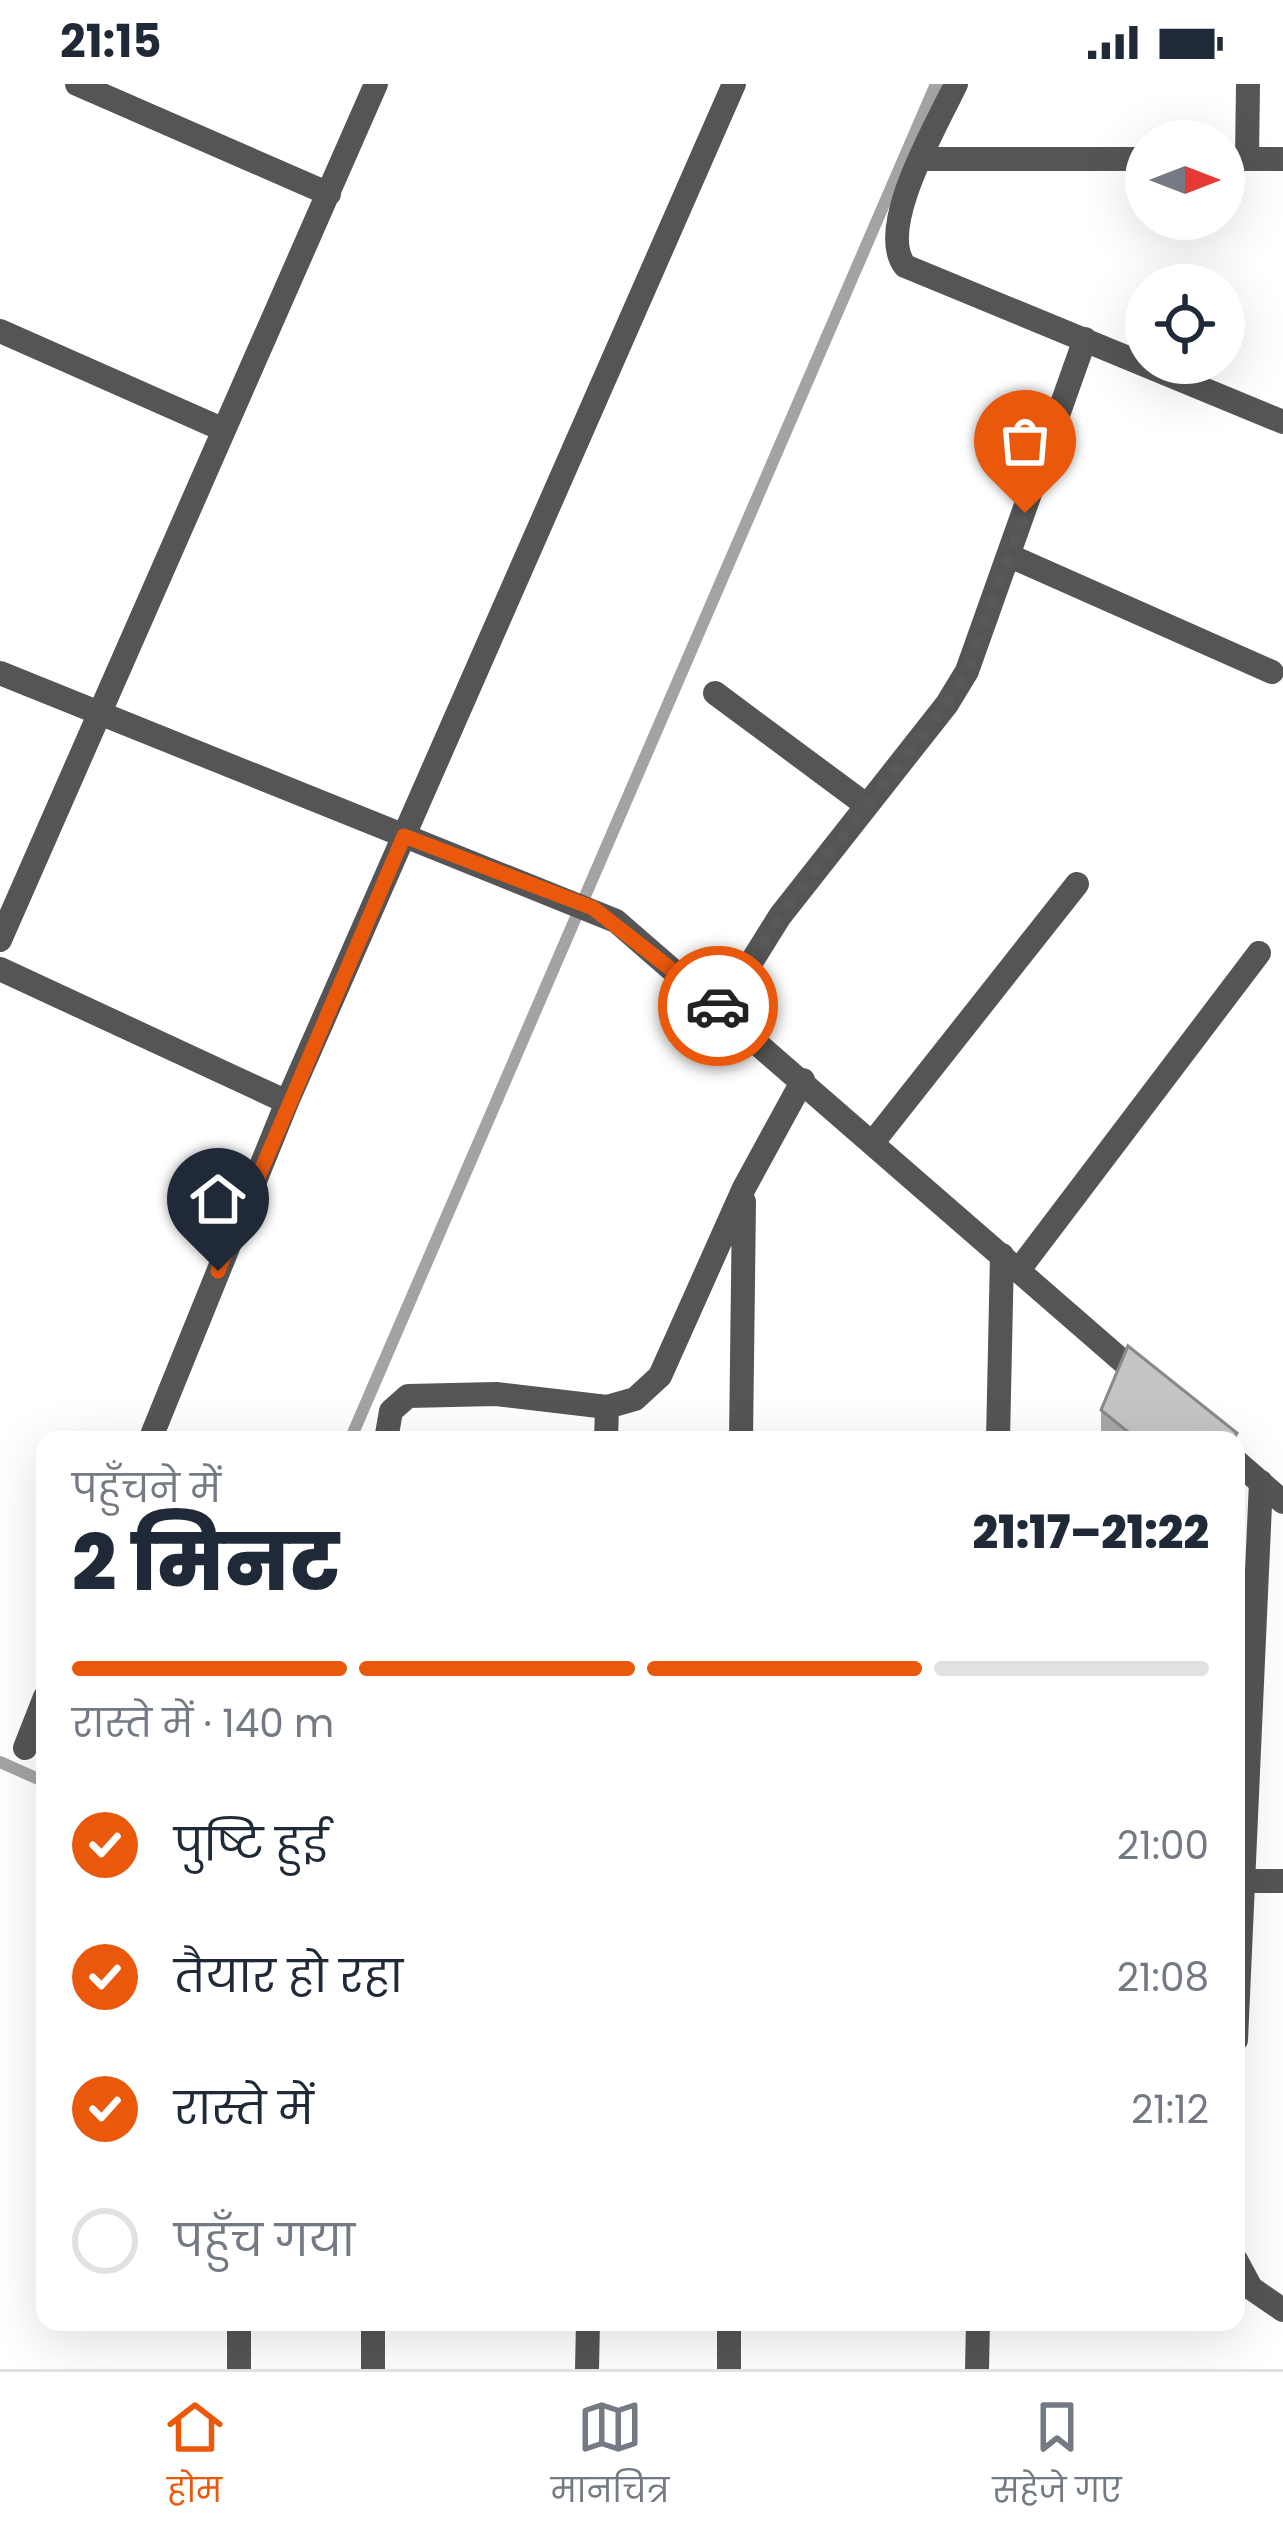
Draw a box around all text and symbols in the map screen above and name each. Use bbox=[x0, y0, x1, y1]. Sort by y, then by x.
text: 21:15 bbox=[60, 10, 162, 73]
north arrow bbox=[1125, 120, 1245, 240]
map controls bbox=[1125, 120, 1245, 384]
button: locate bbox=[1125, 264, 1245, 384]
pin bbox=[974, 390, 1076, 513]
icon: bag bbox=[992, 408, 1058, 474]
courier bbox=[658, 946, 778, 1066]
icon: car bbox=[685, 973, 751, 1039]
pin bbox=[167, 1148, 269, 1271]
icon: home bbox=[185, 1166, 251, 1232]
text: पहुँचने में bbox=[72, 1461, 221, 1516]
text: 21:17–21:22 bbox=[973, 1501, 1209, 1564]
text: 2 मिनट bbox=[72, 1508, 339, 1617]
text: रास्ते में · 140 m bbox=[72, 1696, 334, 1751]
icon: check bbox=[72, 1812, 138, 1878]
text: पुष्टि हुई bbox=[174, 1813, 328, 1876]
text: 21:00 bbox=[1117, 1818, 1209, 1873]
icon: check bbox=[72, 1944, 138, 2010]
text: तैयार हो रहा bbox=[174, 1945, 403, 2008]
text: 21:08 bbox=[1117, 1950, 1209, 2005]
icon: check bbox=[72, 2076, 138, 2142]
text: रास्ते में bbox=[174, 2077, 314, 2140]
text: 21:12 bbox=[1131, 2082, 1209, 2137]
text: पहुँच गया bbox=[174, 2209, 355, 2272]
tab: होम bbox=[162, 2394, 228, 2516]
tab: मानचित्र bbox=[551, 2394, 669, 2516]
tab: सहेजे गए bbox=[992, 2394, 1121, 2516]

